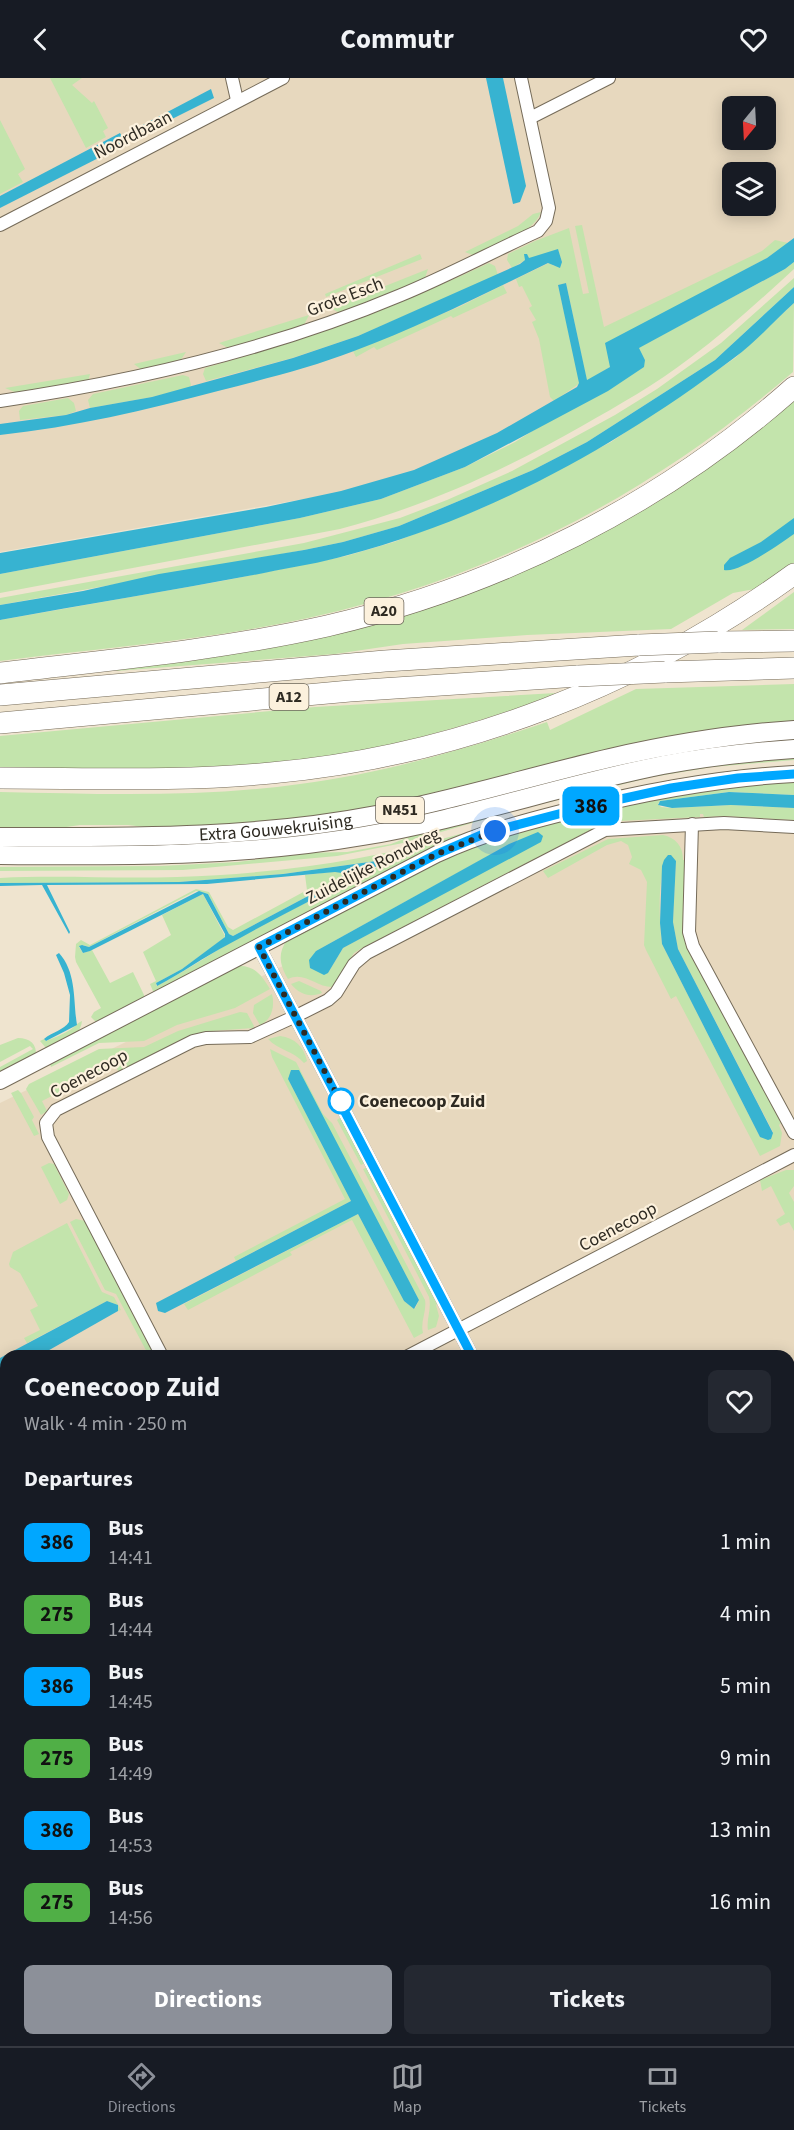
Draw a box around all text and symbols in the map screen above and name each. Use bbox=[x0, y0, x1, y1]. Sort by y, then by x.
text: Commutr bbox=[340, 20, 454, 59]
icon: back bbox=[24, 23, 57, 56]
icon: heart bbox=[737, 23, 770, 56]
north arrow bbox=[722, 96, 776, 150]
map controls bbox=[722, 96, 776, 216]
street label: Noordbaan bbox=[89, 105, 177, 165]
button: layers bbox=[722, 162, 776, 216]
street label: Grote Esch bbox=[303, 271, 387, 323]
road number: A20 bbox=[364, 598, 404, 624]
road number: A12 bbox=[270, 684, 308, 710]
line badge: 386 bbox=[556, 786, 626, 826]
text: 386 bbox=[574, 791, 608, 821]
road number: N451 bbox=[376, 797, 424, 823]
street label: Extra Gouwekruising bbox=[198, 807, 354, 847]
your location bbox=[480, 816, 510, 846]
street label: Zuidelijke Rondweg bbox=[302, 821, 444, 911]
street label: Coenecoop bbox=[46, 1043, 132, 1105]
marker: Coenecoop Zuid bbox=[328, 1088, 354, 1114]
place label: Coenecoop Zuid bbox=[359, 1089, 485, 1114]
street label: Coenecoop bbox=[575, 1196, 661, 1258]
text: Coenecoop Zuid bbox=[24, 1367, 220, 1407]
button: heart bbox=[708, 1370, 771, 1433]
text: Walk · 4 min · 250 m bbox=[24, 1410, 187, 1438]
text: Departures bbox=[24, 1463, 133, 1495]
text: Bus bbox=[108, 1512, 144, 1544]
text: 1 min bbox=[720, 1526, 771, 1558]
text: 386 bbox=[40, 1527, 74, 1557]
text: 14:41 bbox=[108, 1544, 153, 1572]
text: Bus bbox=[108, 1584, 144, 1616]
text: 4 min bbox=[720, 1598, 771, 1630]
text: 275 bbox=[40, 1599, 74, 1629]
text: 14:44 bbox=[108, 1616, 153, 1644]
text: Bus bbox=[108, 1656, 144, 1688]
text: 5 min bbox=[720, 1670, 771, 1702]
text: 386 bbox=[40, 1671, 74, 1701]
text: 14:45 bbox=[108, 1688, 153, 1716]
text: Bus bbox=[108, 1728, 144, 1760]
text: 9 min bbox=[720, 1742, 771, 1774]
text: 275 bbox=[40, 1743, 74, 1773]
text: 14:49 bbox=[108, 1760, 153, 1788]
text: Bus bbox=[108, 1800, 144, 1832]
text: 13 min bbox=[709, 1814, 771, 1846]
text: 386 bbox=[40, 1815, 74, 1845]
text: 14:53 bbox=[108, 1832, 153, 1860]
text: Bus bbox=[108, 1872, 144, 1904]
text: 16 min bbox=[709, 1886, 771, 1918]
text: 275 bbox=[40, 1887, 74, 1917]
text: 14:56 bbox=[108, 1904, 153, 1932]
button: Directions bbox=[24, 1965, 392, 2034]
button: Tickets bbox=[404, 1965, 771, 2034]
tab: Directions bbox=[108, 2060, 175, 2118]
tab: Map bbox=[391, 2060, 424, 2118]
tab: Tickets bbox=[639, 2060, 686, 2118]

